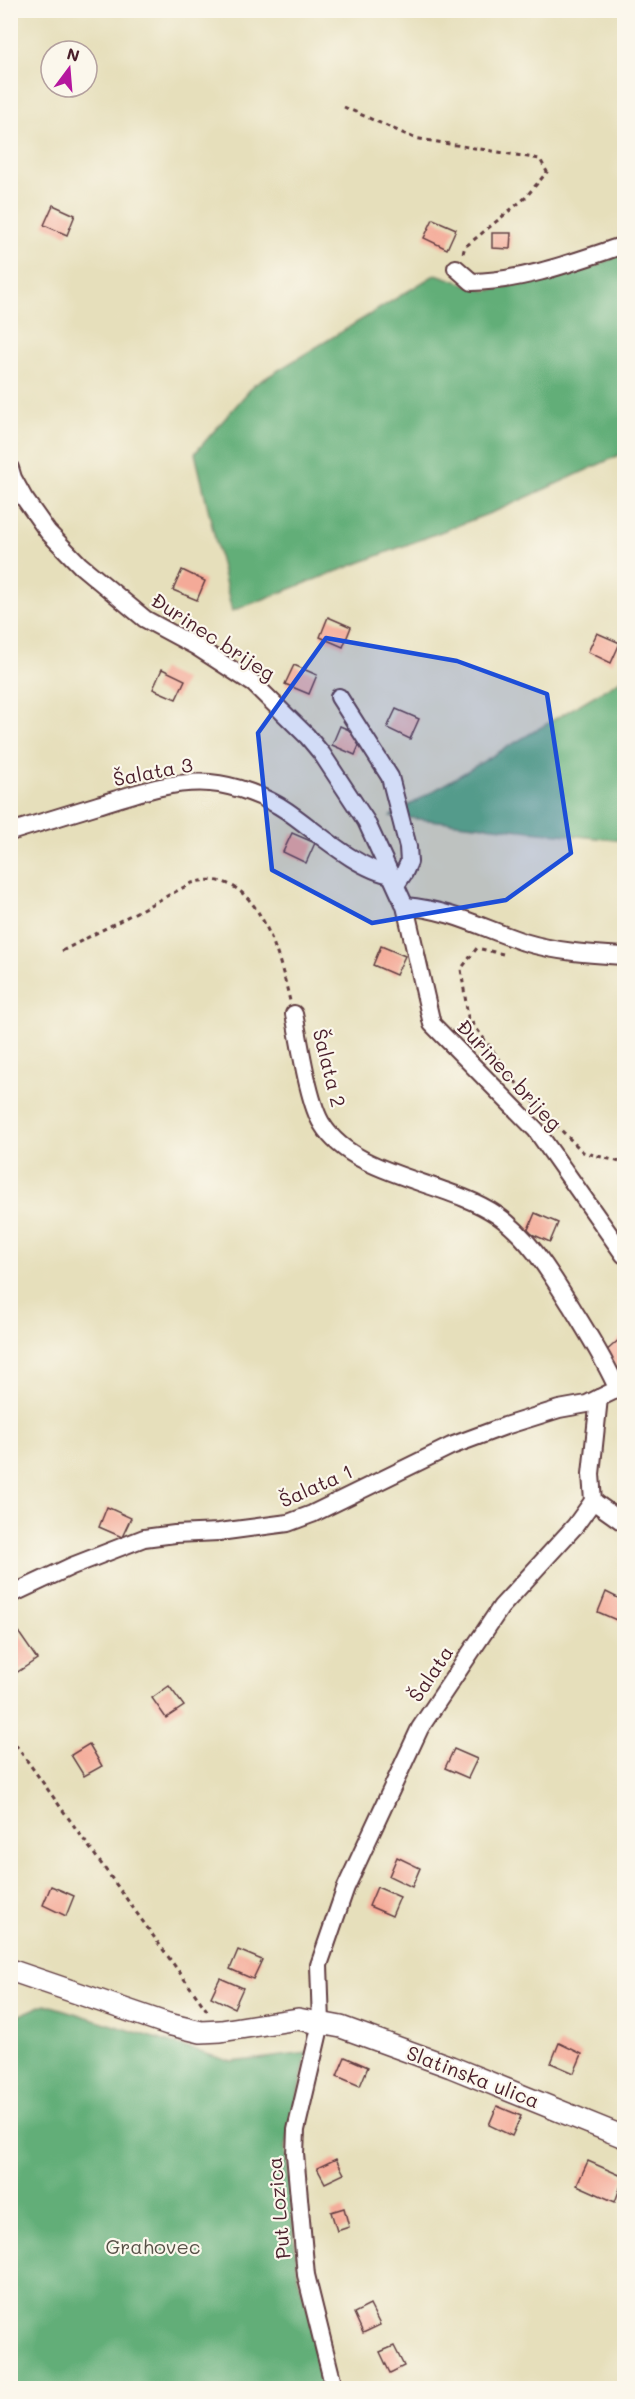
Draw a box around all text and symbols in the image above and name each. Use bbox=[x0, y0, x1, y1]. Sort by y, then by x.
north arrow bbox=[39, 39, 99, 99]
text: N bbox=[65, 42, 82, 66]
street label: Đurinec brijeg bbox=[147, 586, 280, 686]
street label: Šalata 3 bbox=[111, 751, 195, 791]
street label: Đurinec brijeg bbox=[452, 1013, 568, 1135]
street label: Šalata 2 bbox=[308, 1026, 352, 1110]
street label: Šalata 1 bbox=[275, 1457, 356, 1513]
street label: Šalata bbox=[402, 1640, 458, 1707]
street label: Slatinska ulica bbox=[403, 2039, 543, 2113]
street label: Put Lozica bbox=[261, 2156, 295, 2260]
park label: Grahovec bbox=[105, 2233, 201, 2259]

